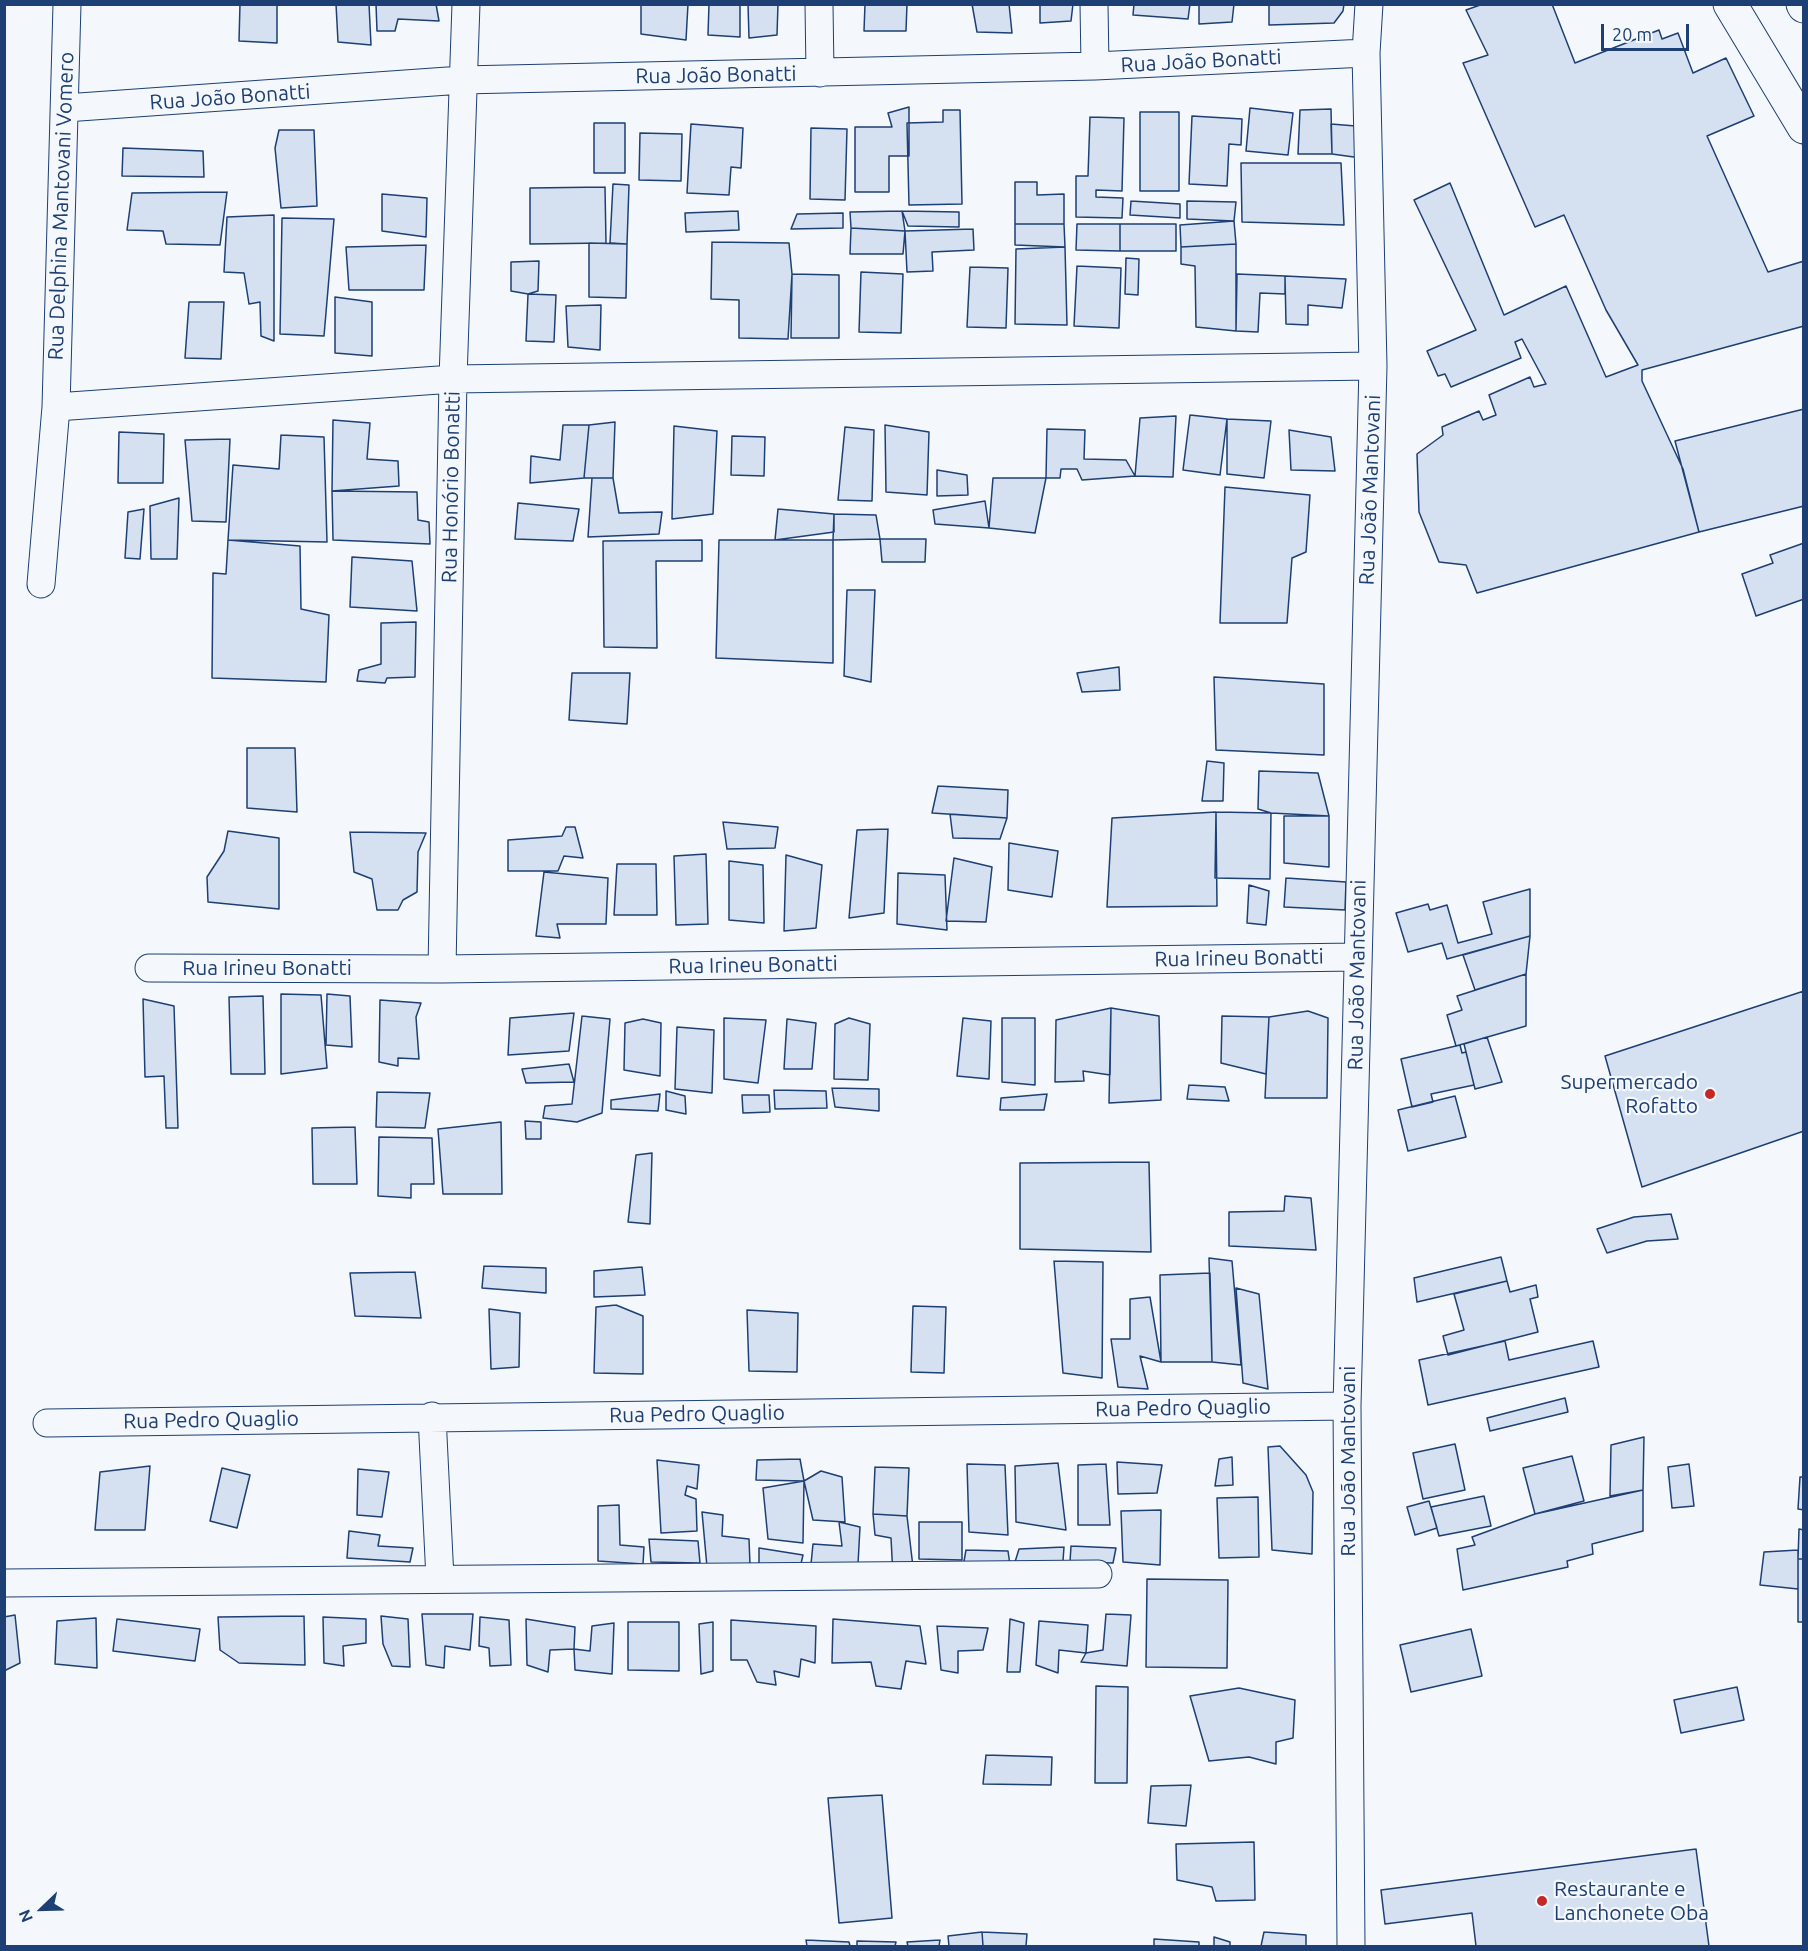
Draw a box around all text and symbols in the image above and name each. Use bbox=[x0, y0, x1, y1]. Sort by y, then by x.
scale bar bbox=[1604, 12, 1692, 50]
text: 20 m bbox=[1612, 24, 1652, 44]
street label: Rua João Bonatti bbox=[1120, 44, 1282, 78]
street label: Rua Delphina Mantovani Vomero bbox=[43, 51, 79, 361]
street label: Rua João Bonatti bbox=[635, 61, 797, 89]
street label: Rua João Bonatti bbox=[149, 79, 311, 115]
street label: Rua Honório Bonatti bbox=[437, 391, 465, 583]
street label: Rua João Mantovani bbox=[1354, 394, 1386, 586]
street label: Rua João Mantovani bbox=[1343, 879, 1371, 1071]
street label: Rua Irineu Bonatti bbox=[1154, 944, 1324, 972]
street label: Rua Irineu Bonatti bbox=[668, 951, 838, 979]
street label: Rua Irineu Bonatti bbox=[182, 955, 352, 981]
place label: Supermercado Rofatto bbox=[1560, 1069, 1698, 1119]
marker: Supermercado Rofatto bbox=[1703, 1087, 1717, 1101]
street label: Rua João Mantovani bbox=[1335, 1366, 1361, 1556]
street label: Rua Pedro Quaglio bbox=[1095, 1394, 1271, 1422]
street label: Rua Pedro Quaglio bbox=[609, 1400, 785, 1428]
street label: Rua Pedro Quaglio bbox=[123, 1406, 299, 1434]
place label: Restaurante e Lanchonete Oba bbox=[1554, 1876, 1709, 1926]
north arrow bbox=[12, 1879, 72, 1939]
marker: Restaurante e Lanchonete Oba bbox=[1535, 1894, 1549, 1908]
text: N bbox=[15, 1907, 36, 1925]

